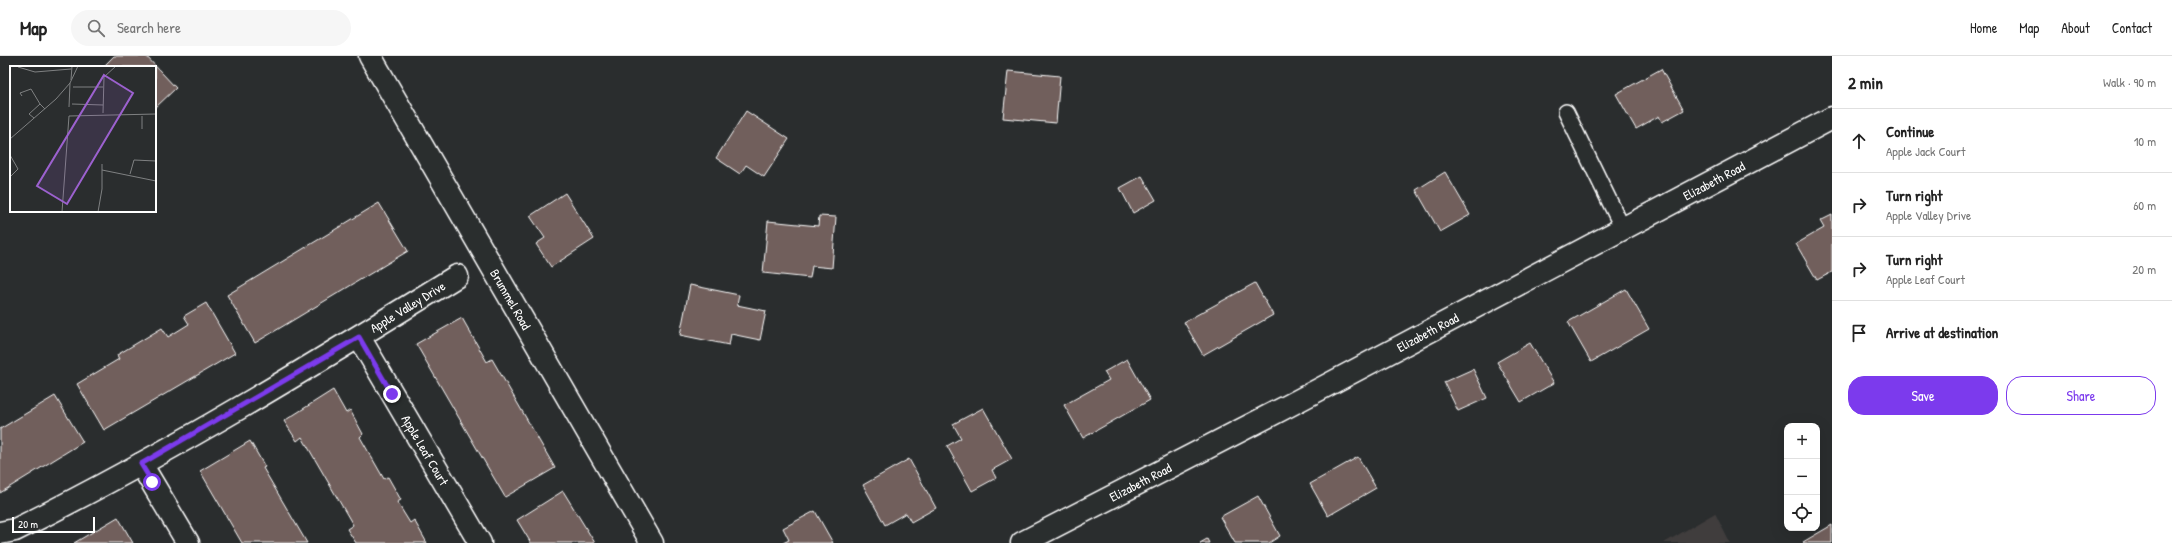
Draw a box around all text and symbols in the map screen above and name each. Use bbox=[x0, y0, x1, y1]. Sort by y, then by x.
search box bbox=[71, 10, 351, 46]
text: Map bbox=[20, 15, 47, 41]
icon: search bbox=[85, 17, 107, 39]
text: Search here bbox=[117, 17, 181, 38]
text: Home bbox=[1970, 18, 1997, 37]
text: Map bbox=[2019, 18, 2039, 37]
text: About bbox=[2061, 18, 2090, 37]
text: Contact bbox=[2112, 18, 2152, 37]
inset map bbox=[10, 66, 156, 212]
text: 2 min bbox=[1848, 71, 1883, 94]
text: Walk · 90 m bbox=[2103, 73, 2156, 91]
text: Continue bbox=[1886, 121, 1934, 142]
icon: ahead bbox=[1848, 130, 1870, 152]
text: 10 m bbox=[2134, 132, 2156, 150]
text: Apple Jack Court bbox=[1886, 142, 1965, 160]
street label: Elizabeth Road bbox=[1680, 157, 1748, 204]
text: Turn right bbox=[1886, 185, 1942, 206]
icon: right bbox=[1848, 194, 1870, 216]
text: 60 m bbox=[2133, 196, 2156, 214]
text: Apple Valley Drive bbox=[1886, 206, 1971, 224]
text: Turn right bbox=[1886, 249, 1942, 270]
icon: right bbox=[1848, 258, 1870, 280]
text: 20 m bbox=[2132, 260, 2156, 278]
street label: Brummel Road bbox=[486, 265, 536, 333]
text: Apple Leaf Court bbox=[1886, 270, 1965, 288]
street label: Apple Valley Drive bbox=[366, 277, 449, 337]
street label: Elizabeth Road bbox=[1393, 308, 1462, 356]
icon: arrive bbox=[1848, 322, 1870, 344]
text: Arrive at destination bbox=[1886, 322, 1998, 343]
button: Save bbox=[1848, 376, 1998, 415]
button: Share bbox=[2006, 376, 2156, 415]
route end bbox=[383, 385, 401, 403]
street label: Apple Leaf Court bbox=[398, 411, 453, 489]
map controls bbox=[1784, 423, 1820, 531]
button: + bbox=[1784, 423, 1820, 459]
street label: Elizabeth Road bbox=[1106, 459, 1174, 506]
button: − bbox=[1784, 459, 1820, 495]
route start bbox=[143, 473, 161, 491]
button: locate bbox=[1784, 495, 1820, 531]
scale bar bbox=[12, 515, 95, 534]
text: 20 m bbox=[18, 517, 38, 531]

